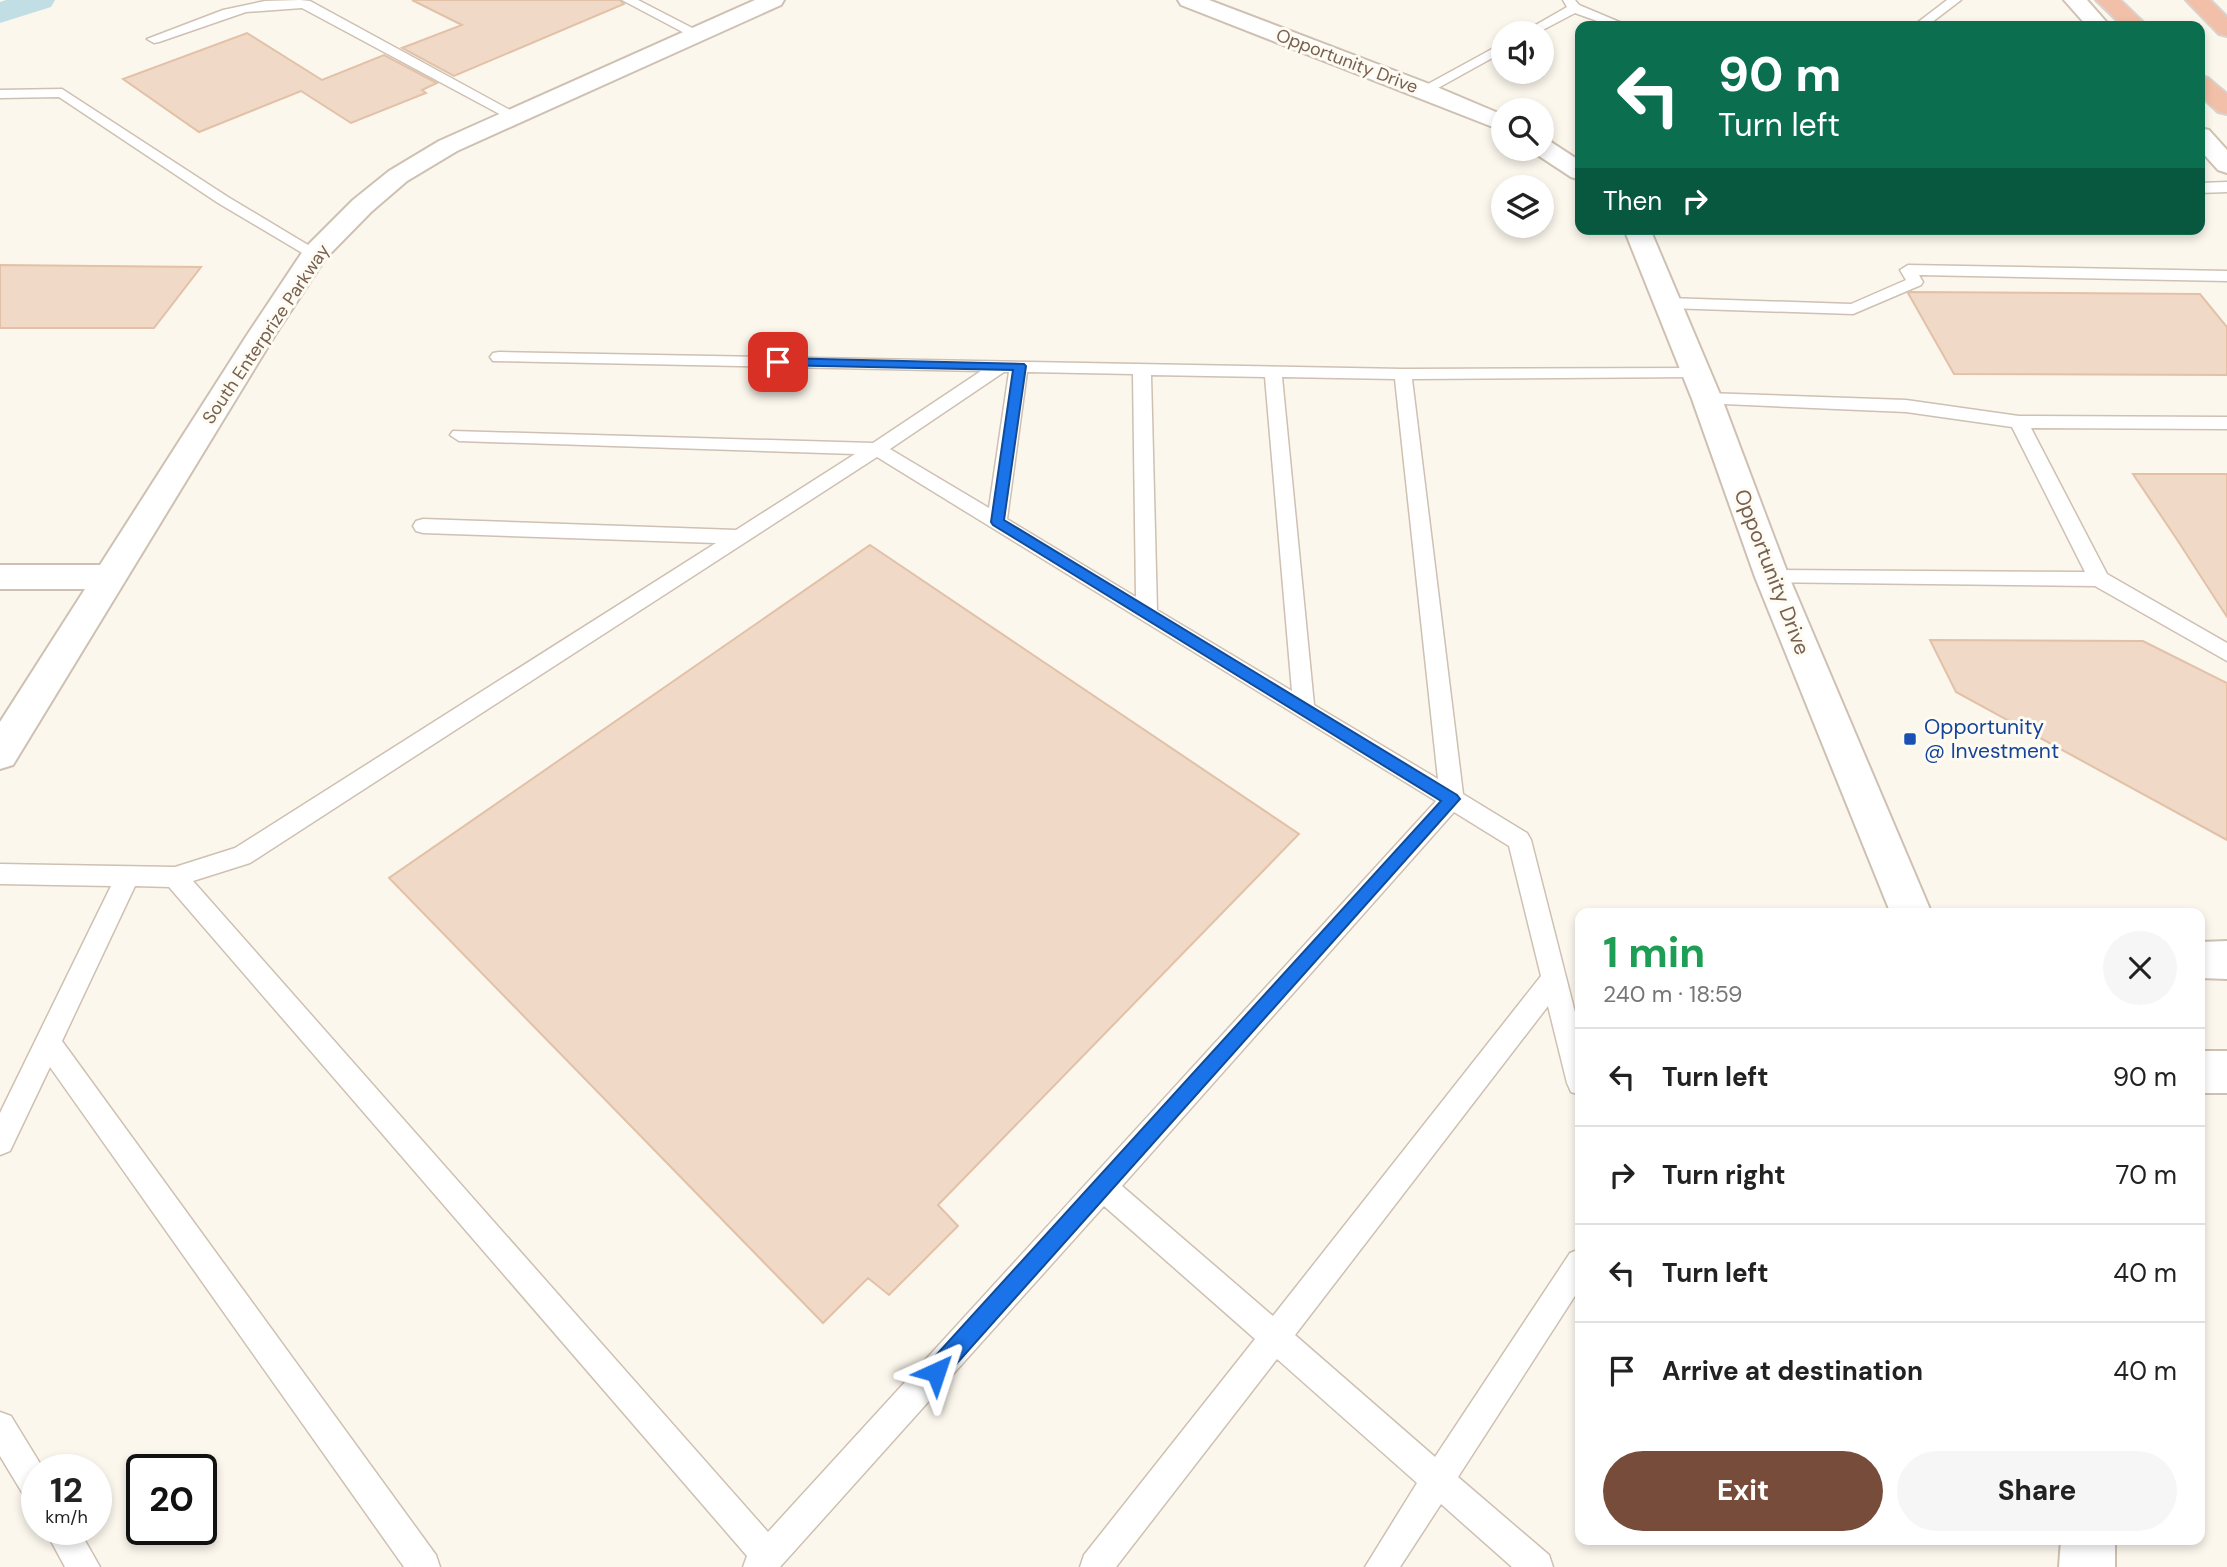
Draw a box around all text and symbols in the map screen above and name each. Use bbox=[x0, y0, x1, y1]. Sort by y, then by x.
map controls bbox=[1491, 21, 1554, 238]
button: sound bbox=[1491, 21, 1554, 84]
street label: Opportunity Drive bbox=[1273, 23, 1421, 99]
text: 90 m bbox=[1718, 42, 1841, 106]
icon: left bbox=[1603, 49, 1694, 140]
button: search bbox=[1491, 98, 1554, 161]
text: Turn left bbox=[1718, 104, 1840, 146]
button: layers bbox=[1491, 175, 1554, 238]
icon: right bbox=[1676, 182, 1714, 220]
text: Then bbox=[1603, 184, 1662, 218]
street label: South Enterprize Parkway bbox=[197, 239, 335, 429]
pin bbox=[748, 332, 808, 392]
icon: arrive bbox=[759, 343, 797, 381]
street label: Opportunity Drive bbox=[1728, 485, 1817, 659]
place label: Opportunity @ Investment bbox=[1924, 713, 2059, 765]
marker: Opportunity @ Investment bbox=[1902, 731, 1918, 747]
text: 1 min bbox=[1603, 925, 1705, 980]
button: close bbox=[2103, 931, 2177, 1005]
text: 240 m · 18:59 bbox=[1603, 979, 1743, 1009]
icon: left bbox=[1603, 1058, 1641, 1096]
text: Turn left bbox=[1662, 1060, 1769, 1094]
text: 90 m bbox=[2113, 1060, 2177, 1094]
icon: right bbox=[1603, 1156, 1641, 1194]
text: Turn right bbox=[1662, 1158, 1786, 1192]
text: 70 m bbox=[2116, 1158, 2177, 1192]
icon: left bbox=[1603, 1254, 1641, 1292]
text: Turn left bbox=[1662, 1256, 1769, 1290]
text: 40 m bbox=[2113, 1256, 2177, 1290]
position arrow bbox=[899, 1335, 973, 1409]
icon: arrive bbox=[1603, 1352, 1641, 1390]
text: Arrive at destination bbox=[1662, 1354, 1923, 1388]
text: 40 m bbox=[2113, 1354, 2177, 1388]
button: Exit bbox=[1603, 1451, 1883, 1531]
button: Share bbox=[1897, 1451, 2177, 1531]
speed limit sign: 20 bbox=[126, 1454, 217, 1545]
text: 12 bbox=[50, 1467, 83, 1513]
text: km/h bbox=[45, 1505, 88, 1529]

